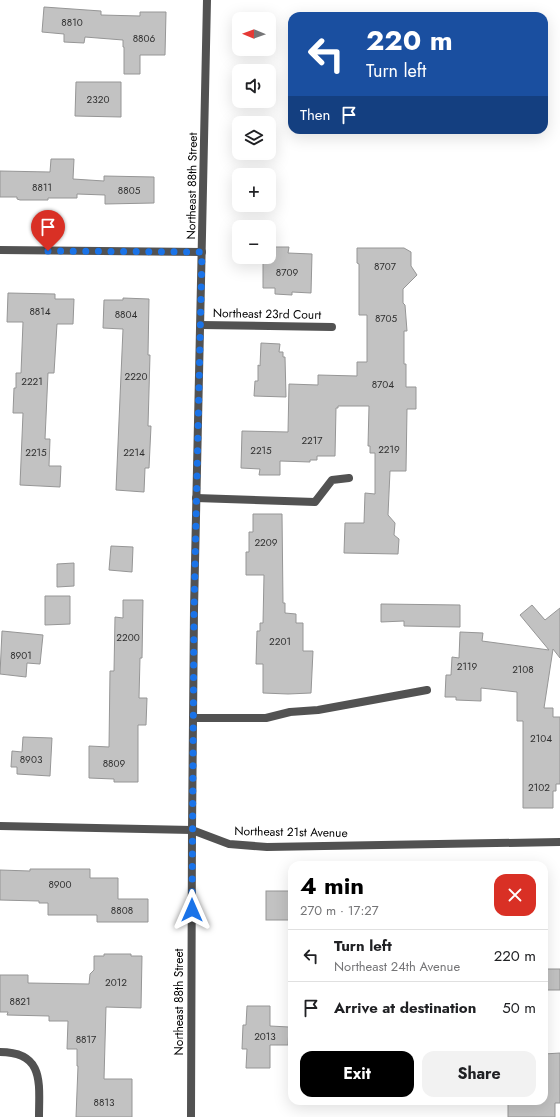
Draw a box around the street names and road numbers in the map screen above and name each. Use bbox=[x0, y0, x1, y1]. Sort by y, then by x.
street label: Northeast 88th Street bbox=[182, 132, 202, 240]
street label: Northeast 23rd Court bbox=[213, 304, 321, 324]
street label: Northeast 21st Avenue bbox=[234, 822, 348, 842]
street label: Northeast 88th Street bbox=[170, 948, 188, 1055]

